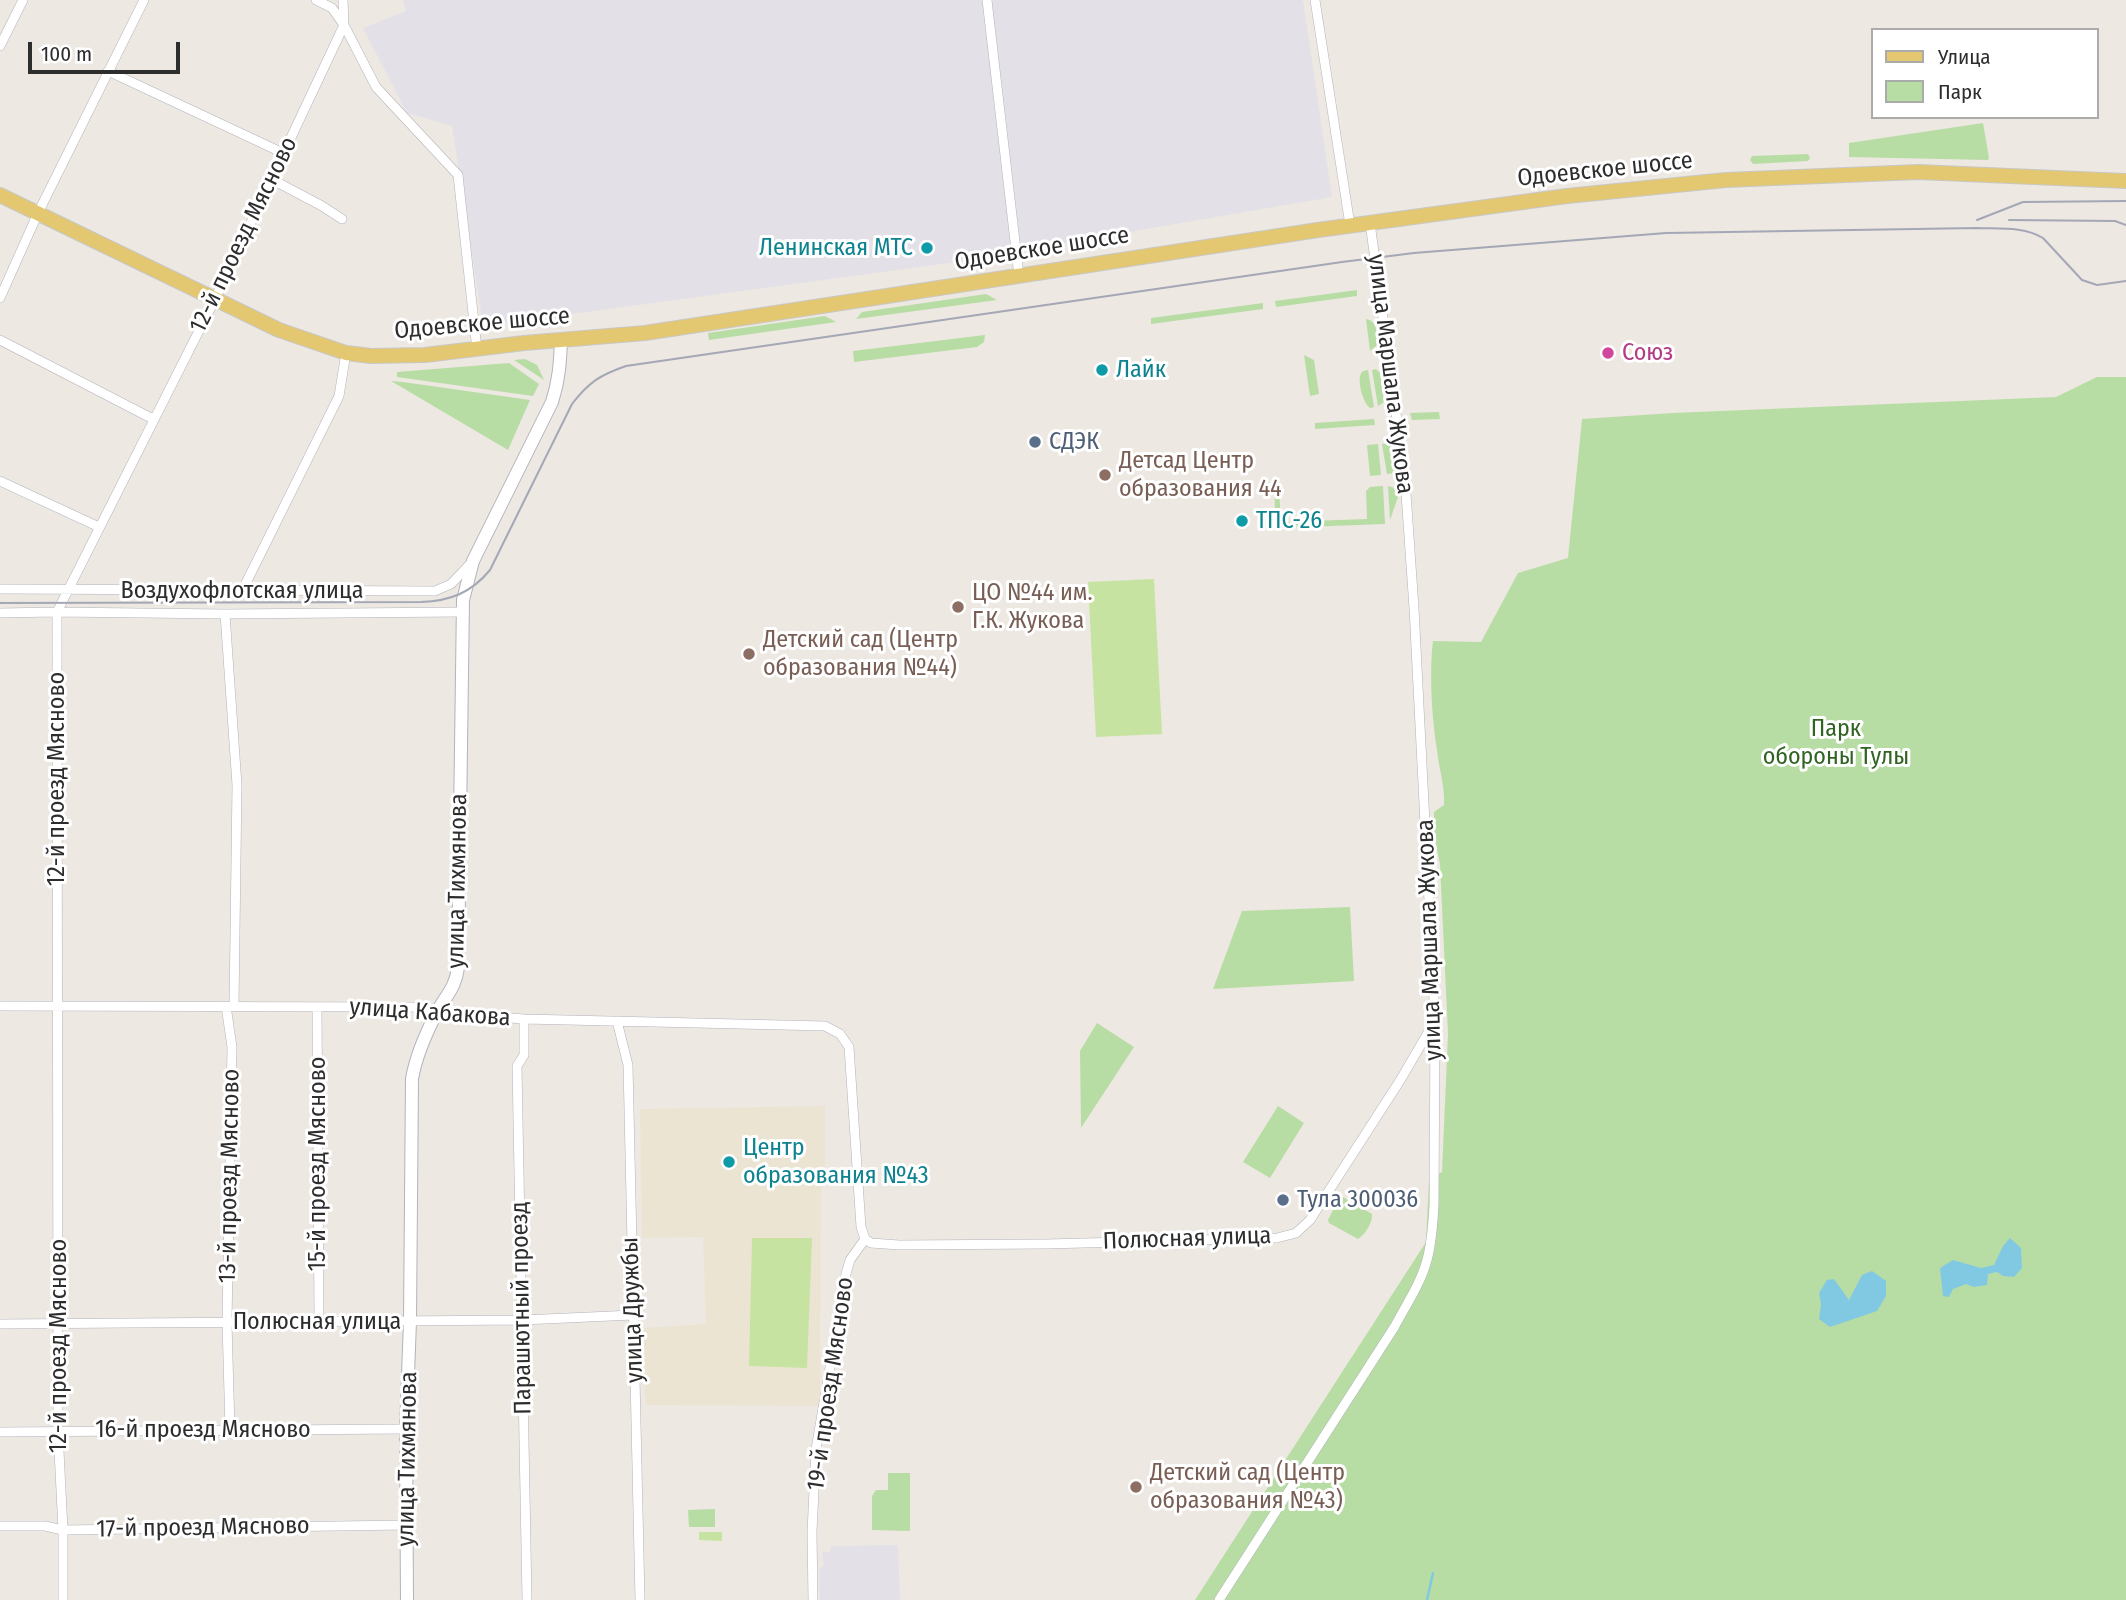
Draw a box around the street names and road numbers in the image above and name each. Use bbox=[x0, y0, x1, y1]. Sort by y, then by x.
street label: 12-й проезд Мясново bbox=[184, 132, 304, 338]
street label: Одоевское шоссе bbox=[1516, 146, 1694, 194]
street label: Одоевское шоссе bbox=[953, 221, 1131, 277]
street label: улица Маршала Жукова bbox=[1361, 252, 1419, 496]
street label: Одоевское шоссе bbox=[393, 302, 571, 346]
street label: Воздухофлотская улица bbox=[121, 577, 363, 605]
street label: 12-й проезд Мясново bbox=[43, 672, 71, 886]
street label: улица Тихмянова bbox=[442, 793, 474, 969]
street label: улица Маршала Жукова bbox=[1411, 819, 1449, 1061]
street label: улица Кабакова bbox=[348, 993, 512, 1033]
street label: 15-й проезд Мясново bbox=[304, 1057, 332, 1271]
street label: 13-й проезд Мясново bbox=[214, 1069, 246, 1283]
street label: Парашютный проезд bbox=[506, 1201, 538, 1415]
street label: Полюсная улица bbox=[1102, 1222, 1272, 1256]
street label: улица Дружбы bbox=[616, 1236, 650, 1384]
street label: 12-й проезд Мясново bbox=[45, 1239, 73, 1453]
street label: 19-й проезд Мясново bbox=[802, 1275, 860, 1493]
street label: Полюсная улица bbox=[233, 1308, 401, 1336]
street label: улица Тихмянова bbox=[392, 1371, 424, 1547]
street label: 16-й проезд Мясново bbox=[95, 1416, 311, 1444]
street label: 17-й проезд Мясново bbox=[96, 1512, 310, 1544]

